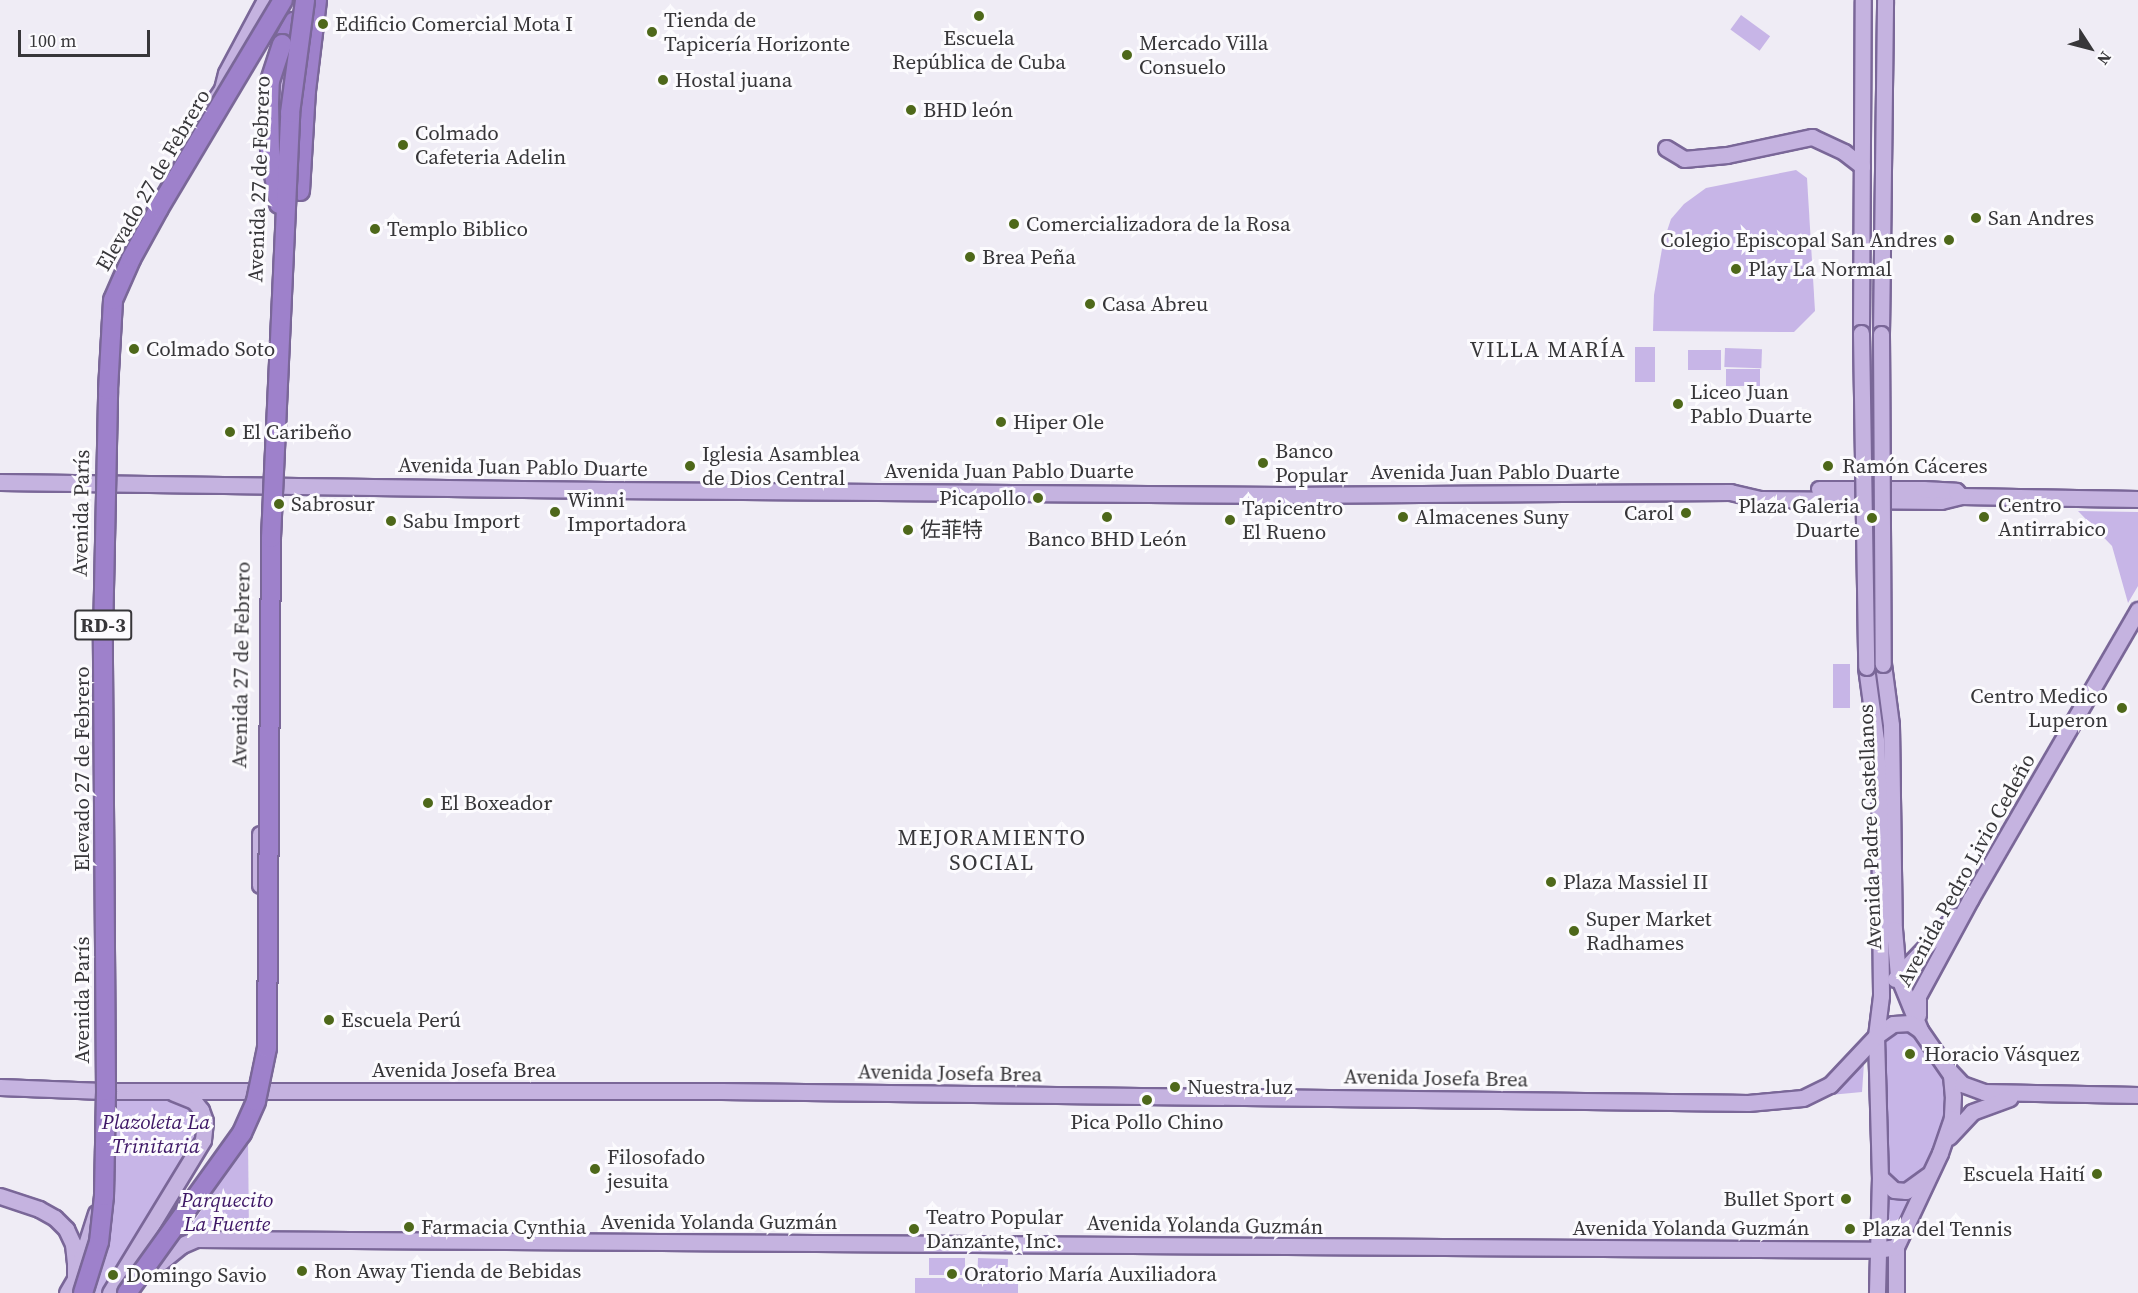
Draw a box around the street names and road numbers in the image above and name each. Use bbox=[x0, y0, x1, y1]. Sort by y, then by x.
street label: Avenida 27 de Febrero bbox=[243, 75, 275, 283]
street label: Elevado 27 de Febrero bbox=[91, 85, 215, 275]
street label: Avenida París bbox=[67, 449, 95, 577]
street label: Avenida Juan Pablo Duarte bbox=[398, 452, 648, 482]
street label: Avenida Juan Pablo Duarte bbox=[884, 458, 1134, 484]
street label: Avenida Juan Pablo Duarte bbox=[1370, 459, 1620, 485]
street label: Avenida 27 de Febrero bbox=[227, 561, 255, 769]
road number: RD-3 bbox=[73, 608, 133, 642]
street label: Elevado 27 de Febrero bbox=[69, 666, 95, 872]
street label: Avenida Padre Castellanos bbox=[1853, 704, 1887, 950]
street label: Avenida Pedro Livio Cedeño bbox=[1891, 749, 2041, 991]
street label: Avenida París bbox=[69, 936, 95, 1064]
street label: Avenida Josefa Brea bbox=[372, 1057, 556, 1083]
street label: Avenida Josefa Brea bbox=[858, 1059, 1042, 1087]
street label: Avenida Josefa Brea bbox=[1344, 1064, 1528, 1092]
street label: Avenida Yolanda Guzmán bbox=[600, 1209, 838, 1235]
street label: Avenida Yolanda Guzmán bbox=[1086, 1210, 1324, 1240]
street label: Avenida Yolanda Guzmán bbox=[1572, 1215, 1810, 1241]

